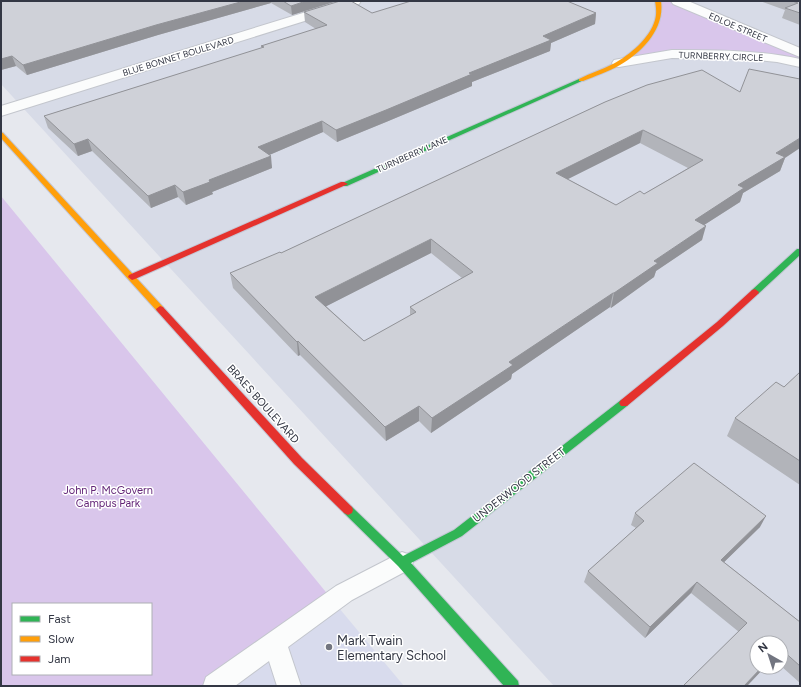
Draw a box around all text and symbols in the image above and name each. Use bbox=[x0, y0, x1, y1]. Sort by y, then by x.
street label: EDLOE STREET bbox=[707, 10, 769, 44]
street label: BLUE BONNET BOULEVARD bbox=[121, 34, 235, 78]
street label: TURNBERRY CIRCLE bbox=[678, 49, 764, 63]
street label: TURNBERRY LANE bbox=[375, 133, 449, 175]
street label: BRAES BOULEVARD bbox=[224, 362, 302, 446]
street label: UNDERWOOD STREET bbox=[470, 445, 568, 525]
park label: John P. McGovern Campus Park bbox=[63, 484, 153, 510]
legend bbox=[12, 603, 152, 675]
text: Fast bbox=[48, 612, 71, 626]
text: Slow bbox=[48, 632, 75, 646]
place label: Mark Twain Elementary School bbox=[337, 633, 446, 663]
north arrow bbox=[749, 635, 789, 675]
text: N bbox=[756, 640, 770, 655]
marker: Mark Twain Elementary School bbox=[324, 642, 334, 652]
text: Jam bbox=[48, 652, 71, 666]

